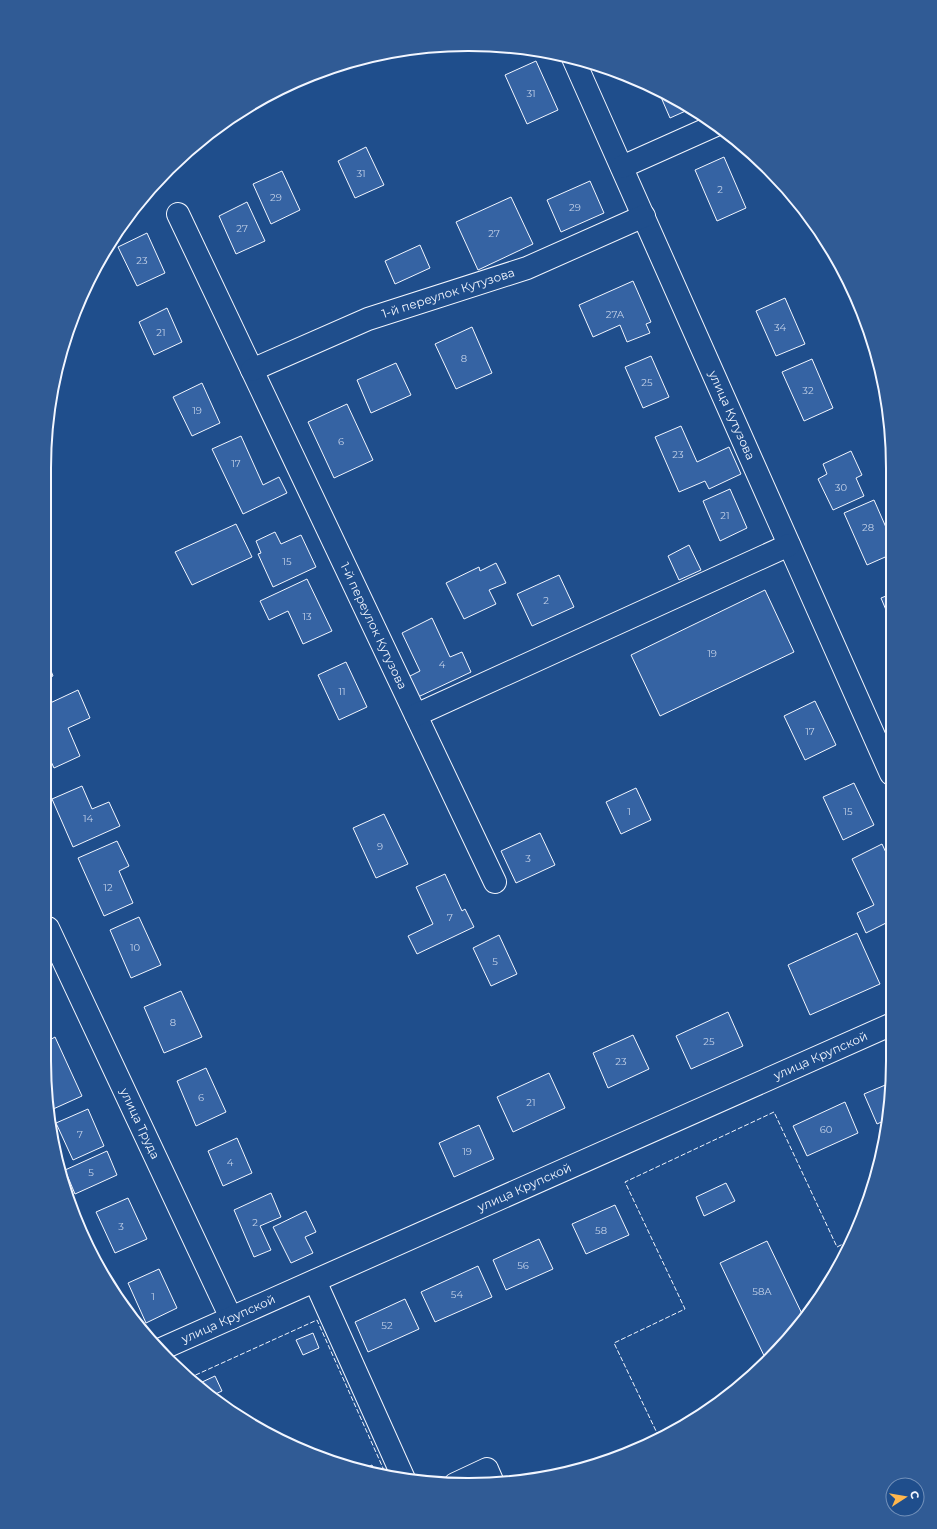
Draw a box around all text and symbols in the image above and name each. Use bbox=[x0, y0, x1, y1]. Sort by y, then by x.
house number: 31 bbox=[526, 87, 536, 100]
house number: 31 bbox=[356, 167, 366, 180]
house number: 2 bbox=[717, 183, 723, 196]
house number: 29 bbox=[270, 191, 282, 204]
house number: 29 bbox=[569, 201, 581, 214]
house number: 27 bbox=[236, 222, 248, 235]
house number: 27 bbox=[488, 227, 500, 240]
house number: 23 bbox=[136, 254, 148, 267]
street label: 1-й переулок Кутузова bbox=[380, 264, 516, 321]
house number: 27А bbox=[606, 308, 625, 321]
house number: 34 bbox=[774, 321, 787, 334]
house number: 21 bbox=[156, 326, 166, 339]
house number: 8 bbox=[461, 352, 467, 365]
street label: улица Кутузова bbox=[705, 367, 759, 462]
house number: 25 bbox=[641, 376, 653, 389]
house number: 32 bbox=[802, 384, 814, 397]
house number: 19 bbox=[192, 404, 202, 417]
house number: 6 bbox=[338, 435, 344, 448]
house number: 23 bbox=[672, 448, 684, 461]
house number: 17 bbox=[231, 457, 241, 470]
house number: 30 bbox=[835, 481, 848, 494]
house number: 21 bbox=[720, 509, 730, 522]
house number: 28 bbox=[862, 521, 874, 534]
house number: 15 bbox=[282, 555, 292, 568]
street label: 1-й переулок Кутузова bbox=[337, 560, 410, 692]
house number: 2 bbox=[543, 594, 549, 607]
house number: 13 bbox=[302, 610, 312, 623]
house number: 19 bbox=[707, 647, 717, 660]
house number: 4 bbox=[439, 658, 446, 671]
house number: 11 bbox=[338, 685, 346, 698]
house number: 17 bbox=[805, 725, 815, 738]
house number: 1 bbox=[627, 805, 631, 818]
house number: 15 bbox=[843, 805, 853, 818]
house number: 14 bbox=[83, 812, 93, 825]
house number: 9 bbox=[377, 840, 383, 853]
house number: 3 bbox=[525, 852, 531, 865]
house number: 12 bbox=[103, 881, 113, 894]
house number: 7 bbox=[447, 911, 453, 924]
house number: 10 bbox=[130, 941, 140, 954]
house number: 5 bbox=[492, 955, 498, 968]
house number: 8 bbox=[170, 1016, 176, 1029]
street label: улица Крупской bbox=[770, 1028, 870, 1083]
house number: 25 bbox=[703, 1035, 715, 1048]
house number: 23 bbox=[615, 1055, 627, 1068]
street label: улица Труда bbox=[117, 1084, 163, 1161]
house number: 6 bbox=[198, 1091, 204, 1104]
house number: 21 bbox=[526, 1096, 536, 1109]
house number: 60 bbox=[820, 1123, 833, 1136]
house number: 7 bbox=[77, 1128, 83, 1141]
house number: 19 bbox=[462, 1145, 472, 1158]
house number: 4 bbox=[227, 1156, 234, 1169]
street label: улица Крупской bbox=[474, 1160, 574, 1215]
house number: 5 bbox=[88, 1166, 94, 1179]
house number: 2 bbox=[252, 1216, 258, 1229]
house number: 3 bbox=[118, 1220, 124, 1233]
house number: 58 bbox=[595, 1224, 607, 1237]
house number: 56 bbox=[517, 1259, 529, 1272]
house number: 58А bbox=[752, 1285, 772, 1298]
house number: 54 bbox=[451, 1288, 464, 1301]
house number: 1 bbox=[151, 1290, 155, 1303]
street label: улица Крупской bbox=[178, 1291, 278, 1347]
house number: 52 bbox=[381, 1319, 393, 1332]
north arrow bbox=[885, 1477, 925, 1517]
text: С bbox=[907, 1490, 922, 1500]

